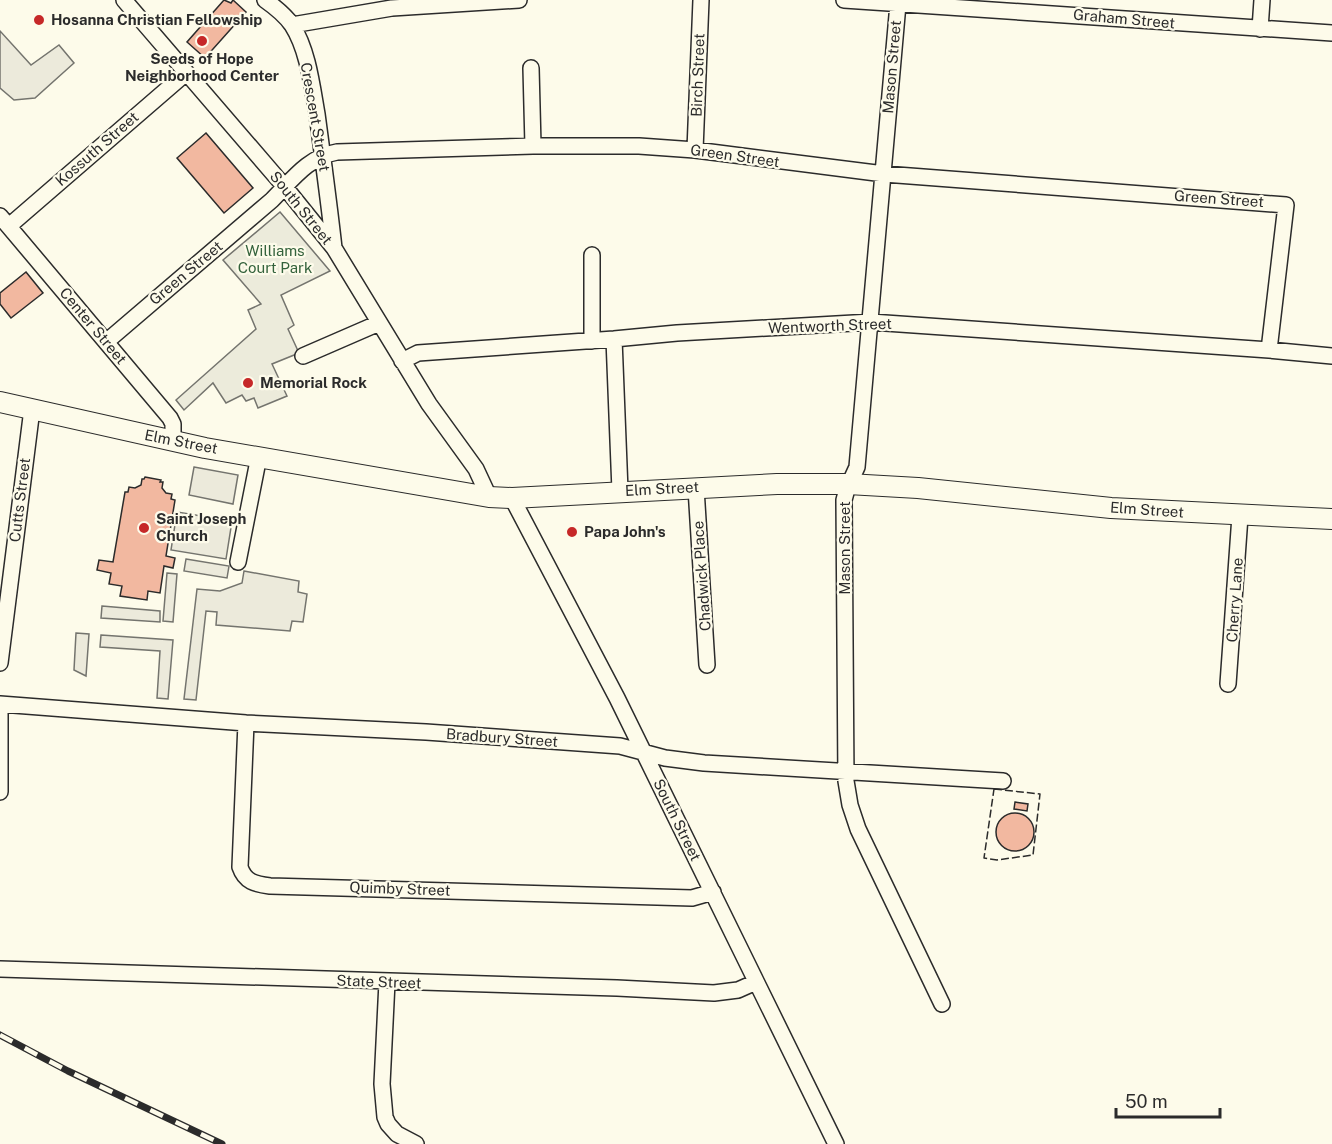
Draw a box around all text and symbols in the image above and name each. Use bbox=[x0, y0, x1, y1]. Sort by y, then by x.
street label: Graham Street bbox=[1072, 6, 1176, 31]
place label: Hosanna Christian Fellowship bbox=[51, 11, 262, 28]
marker: Hosanna Christian Fellowship bbox=[32, 13, 46, 27]
street label: Mason Street bbox=[879, 19, 904, 114]
street label: Birch Street bbox=[688, 33, 707, 117]
marker: Seeds of Hope Neighborhood Center bbox=[195, 34, 209, 48]
place label: Seeds of Hope Neighborhood Center bbox=[125, 50, 279, 84]
street label: Crescent Street bbox=[298, 61, 333, 173]
street label: Kossuth Street bbox=[52, 108, 142, 189]
street label: Green Street bbox=[689, 141, 781, 170]
street label: South Street bbox=[267, 168, 336, 248]
street label: Green Street bbox=[1174, 187, 1265, 210]
street label: Green Street bbox=[146, 237, 226, 308]
park label: Williams Court Park bbox=[238, 242, 312, 276]
street label: Center Street bbox=[56, 284, 130, 367]
street label: Wentworth Street bbox=[768, 315, 892, 336]
place label: Memorial Rock bbox=[260, 374, 367, 391]
marker: Memorial Rock bbox=[241, 376, 255, 390]
street label: Elm Street bbox=[143, 426, 219, 457]
street label: Cutts Street bbox=[6, 457, 33, 543]
street label: Elm Street bbox=[625, 478, 700, 499]
street label: Elm Street bbox=[1110, 498, 1185, 521]
street label: Mason Street bbox=[836, 501, 853, 595]
place label: Saint Joseph Church bbox=[156, 510, 246, 544]
street label: Chadwick Place bbox=[689, 520, 714, 632]
marker: Saint Joseph Church bbox=[137, 521, 151, 535]
place label: Papa John's bbox=[584, 523, 666, 540]
marker: Papa John's bbox=[565, 525, 579, 539]
street label: Cherry Lane bbox=[1223, 557, 1246, 643]
street label: Bradbury Street bbox=[445, 725, 559, 750]
street label: South Street bbox=[650, 776, 705, 864]
street label: Quimby Street bbox=[349, 878, 451, 899]
street label: State Street bbox=[336, 972, 422, 991]
scale bar bbox=[1116, 1081, 1220, 1119]
text: 50 m bbox=[1125, 1091, 1168, 1112]

